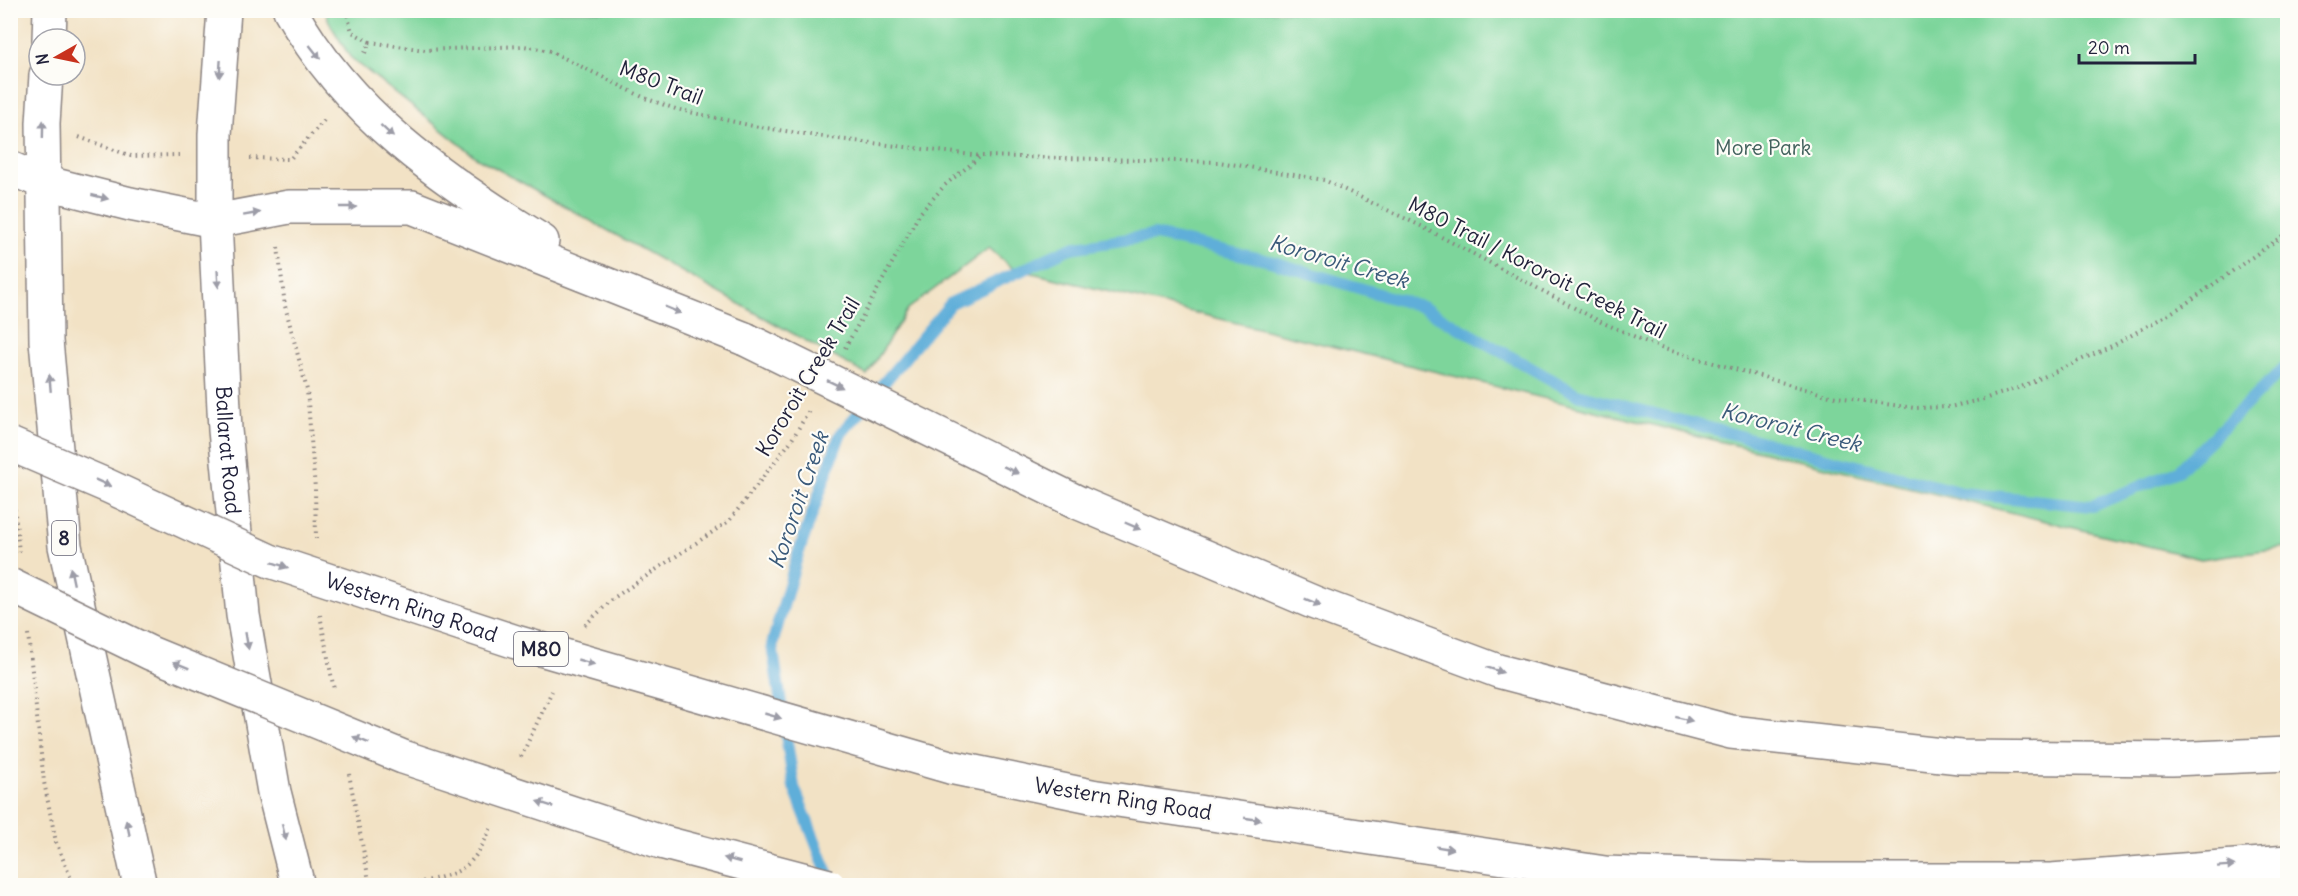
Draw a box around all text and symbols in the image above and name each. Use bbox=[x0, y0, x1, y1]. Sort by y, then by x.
north arrow bbox=[27, 27, 87, 87]
scale bar bbox=[2079, 27, 2194, 65]
text: 20 m bbox=[2088, 36, 2130, 59]
one-way arrow bbox=[309, 44, 321, 59]
text: N bbox=[31, 52, 53, 66]
street label: M80 Trail bbox=[616, 54, 707, 111]
one-way arrow bbox=[215, 59, 225, 78]
one-way arrow bbox=[38, 119, 48, 138]
one-way arrow bbox=[379, 124, 394, 137]
park label: More Park bbox=[1715, 134, 1811, 161]
street label: M80 Trail / Kororoit Creek Trail bbox=[1404, 191, 1671, 344]
one-way arrow bbox=[91, 192, 109, 202]
one-way arrow bbox=[338, 202, 357, 212]
one-way arrow bbox=[243, 209, 262, 218]
water label: Kororoit Creek bbox=[1266, 228, 1413, 295]
one-way arrow bbox=[213, 270, 222, 289]
street label: Kororoit Creek Trail bbox=[749, 292, 866, 461]
one-way arrow bbox=[664, 306, 682, 315]
one-way arrow bbox=[45, 373, 55, 392]
one-way arrow bbox=[827, 379, 844, 388]
street label: Ballarat Road bbox=[210, 385, 247, 516]
water label: Kororoit Creek bbox=[1718, 396, 1866, 458]
water label: Kororoit Creek bbox=[761, 426, 835, 572]
one-way arrow bbox=[1002, 465, 1019, 474]
one-way arrow bbox=[94, 479, 111, 488]
road number: 8 bbox=[52, 521, 76, 555]
one-way arrow bbox=[1124, 522, 1142, 531]
one-way arrow bbox=[271, 560, 289, 570]
street label: Western Ring Road bbox=[322, 566, 501, 648]
one-way arrow bbox=[67, 567, 76, 586]
one-way arrow bbox=[1304, 598, 1322, 607]
one-way arrow bbox=[243, 631, 252, 650]
road number: M80 bbox=[514, 632, 568, 666]
one-way arrow bbox=[577, 658, 595, 667]
one-way arrow bbox=[172, 660, 190, 669]
one-way arrow bbox=[1486, 666, 1504, 675]
one-way arrow bbox=[764, 712, 782, 722]
one-way arrow bbox=[1675, 715, 1693, 725]
one-way arrow bbox=[352, 735, 370, 745]
street label: Western Ring Road bbox=[1032, 771, 1214, 826]
one-way arrow bbox=[536, 798, 554, 808]
one-way arrow bbox=[1243, 815, 1262, 824]
one-way arrow bbox=[122, 819, 132, 838]
one-way arrow bbox=[280, 823, 290, 841]
one-way arrow bbox=[1436, 844, 1455, 853]
one-way arrow bbox=[723, 855, 741, 865]
one-way arrow bbox=[2216, 862, 2235, 871]

